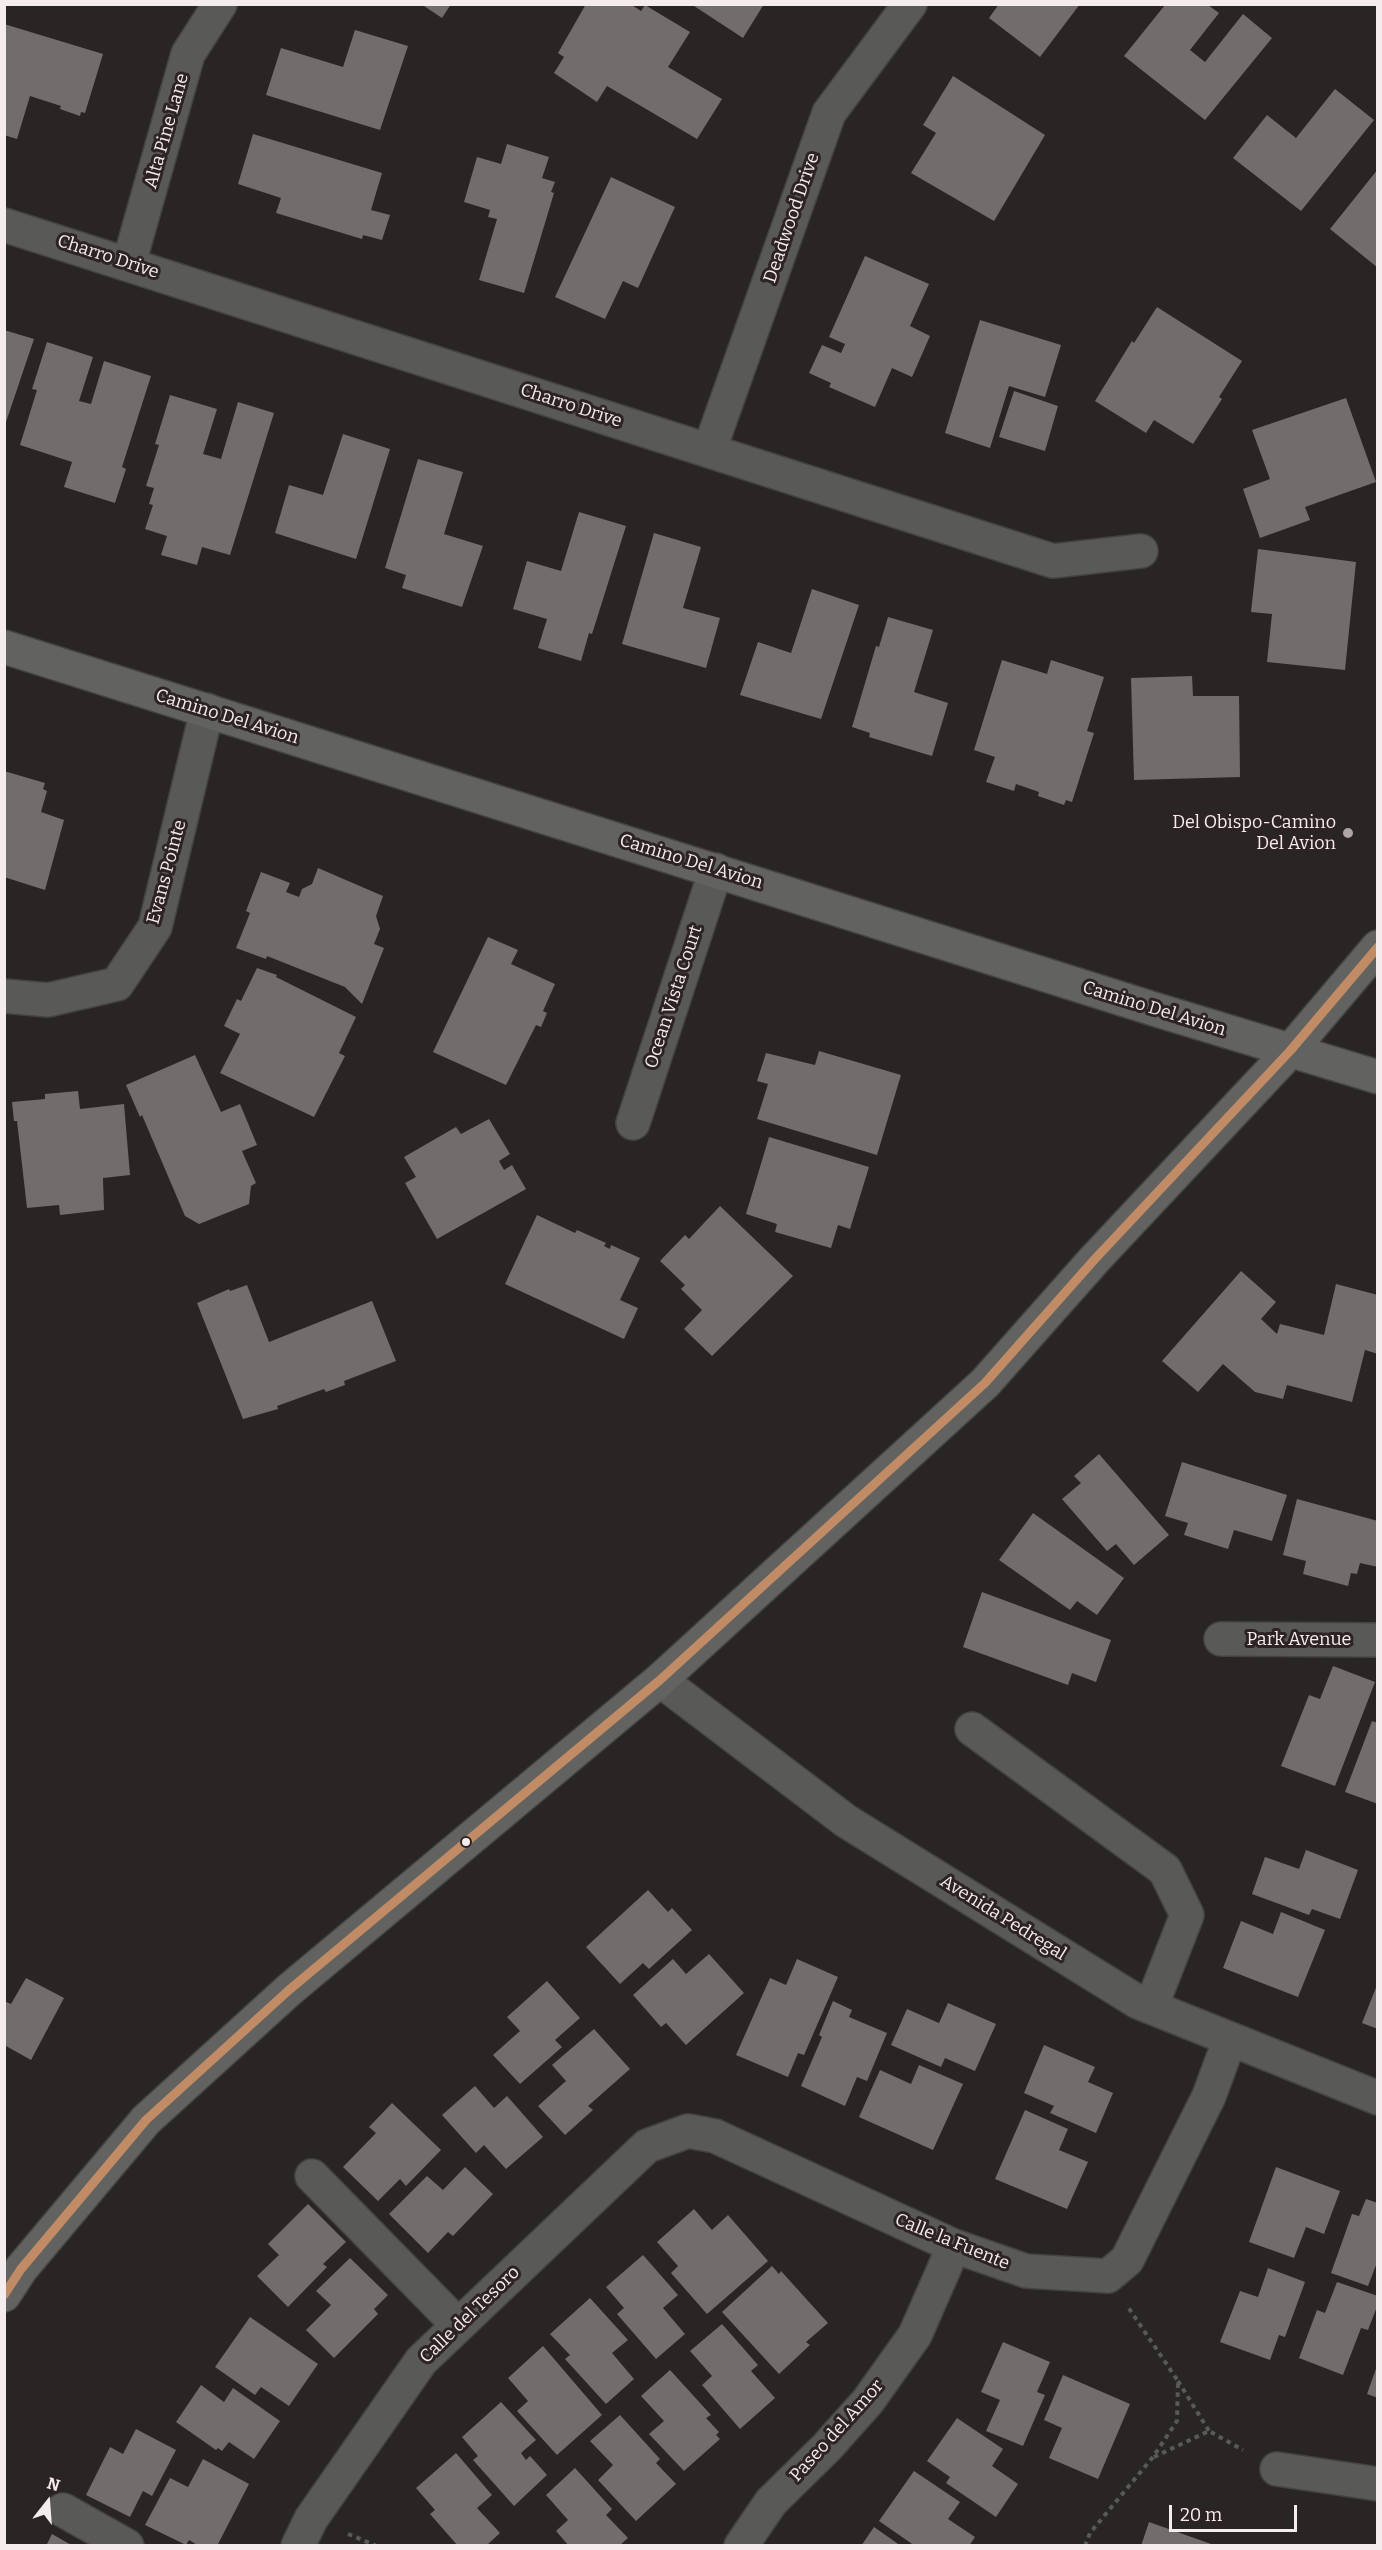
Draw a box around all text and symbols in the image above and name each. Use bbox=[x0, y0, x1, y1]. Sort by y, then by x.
street label: Alta Pine Lane bbox=[140, 71, 194, 191]
street label: Deadwood Drive bbox=[760, 150, 824, 286]
street label: Charro Drive bbox=[54, 230, 162, 284]
street label: Charro Drive bbox=[517, 379, 625, 433]
street label: Camino Del Avion bbox=[153, 685, 301, 749]
place label: Del Obispo-Camino Del Avion bbox=[1172, 812, 1336, 854]
street label: Evans Pointe bbox=[143, 818, 191, 926]
marker: Del Obispo-Camino Del Avion bbox=[1341, 826, 1355, 840]
street label: Camino Del Avion bbox=[617, 830, 765, 894]
street label: Ocean Vista Court bbox=[641, 923, 707, 1071]
street label: Camino Del Avion bbox=[1080, 977, 1228, 1041]
street label: Park Avenue bbox=[1247, 1629, 1351, 1651]
unlabelled marker bbox=[460, 1836, 472, 1848]
street label: Avenida Pedregal bbox=[936, 1870, 1070, 1966]
street label: Calle la Fuente bbox=[892, 2209, 1012, 2275]
street label: Calle del Tesoro bbox=[416, 2262, 524, 2368]
street label: Paseo del Amor bbox=[786, 2376, 888, 2486]
north arrow bbox=[18, 2472, 78, 2532]
text: N bbox=[45, 2473, 62, 2495]
scale bar bbox=[1172, 2493, 1300, 2531]
text: 20 m bbox=[1180, 2504, 1222, 2526]

